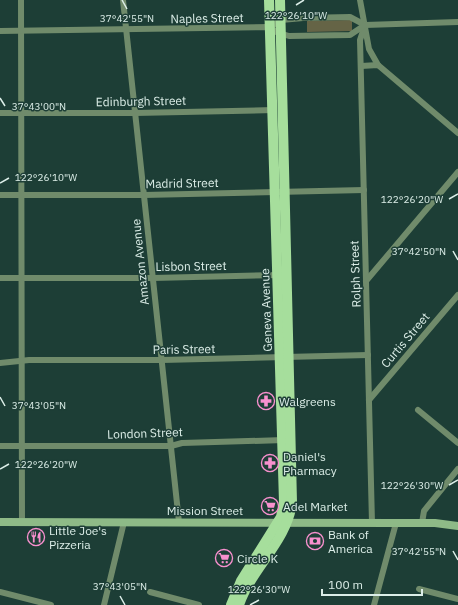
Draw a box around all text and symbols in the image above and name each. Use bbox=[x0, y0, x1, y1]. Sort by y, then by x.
text: 122°26'10"W bbox=[265, 9, 327, 22]
street label: Naples Street bbox=[170, 10, 244, 26]
text: 37°42'55"N bbox=[100, 12, 154, 25]
street label: Edinburgh Street bbox=[96, 93, 186, 109]
text: 37°43'00"N bbox=[12, 100, 66, 113]
text: 122°26'10"W bbox=[15, 171, 77, 184]
street label: Madrid Street bbox=[145, 175, 219, 191]
text: 122°26'20"W bbox=[381, 193, 443, 206]
street label: Amazon Avenue bbox=[128, 218, 152, 306]
street label: Rolph Street bbox=[346, 240, 364, 308]
text: 37°42'50"N bbox=[392, 245, 446, 258]
street label: Lisbon Street bbox=[155, 258, 227, 274]
street label: Geneva Avenue bbox=[257, 268, 275, 352]
street label: Curtis Street bbox=[378, 309, 432, 371]
street label: Paris Street bbox=[153, 341, 215, 357]
pharmacy icon: Walgreens bbox=[256, 391, 276, 411]
place label: Walgreens bbox=[279, 394, 336, 409]
text: 37°43'05"N bbox=[12, 399, 66, 412]
street label: London Street bbox=[107, 424, 183, 442]
place label: Daniel's Pharmacy bbox=[283, 449, 337, 478]
pharmacy icon: Daniel's Pharmacy bbox=[260, 453, 280, 473]
text: 122°26'20"W bbox=[15, 458, 77, 471]
text: 122°26'30"W bbox=[381, 479, 443, 492]
supermarket icon: Adel Market bbox=[260, 496, 280, 516]
place label: Adel Market bbox=[283, 499, 348, 514]
street label: Mission Street bbox=[167, 503, 243, 518]
place label: Little Joe's Pizzeria bbox=[49, 523, 107, 552]
restaurant icon: Little Joe's Pizzeria bbox=[26, 527, 46, 547]
place label: Bank of America bbox=[328, 527, 373, 556]
bank icon: Bank of America bbox=[305, 531, 325, 551]
text: 37°42'55"N bbox=[392, 545, 446, 558]
supermarket icon: Circle K bbox=[214, 548, 234, 568]
place label: Circle K bbox=[237, 551, 279, 566]
scale bar bbox=[322, 571, 422, 597]
text: 100 m bbox=[328, 577, 363, 592]
text: 37°43'05"N bbox=[93, 580, 147, 593]
text: 122°26'30"W bbox=[228, 583, 290, 596]

